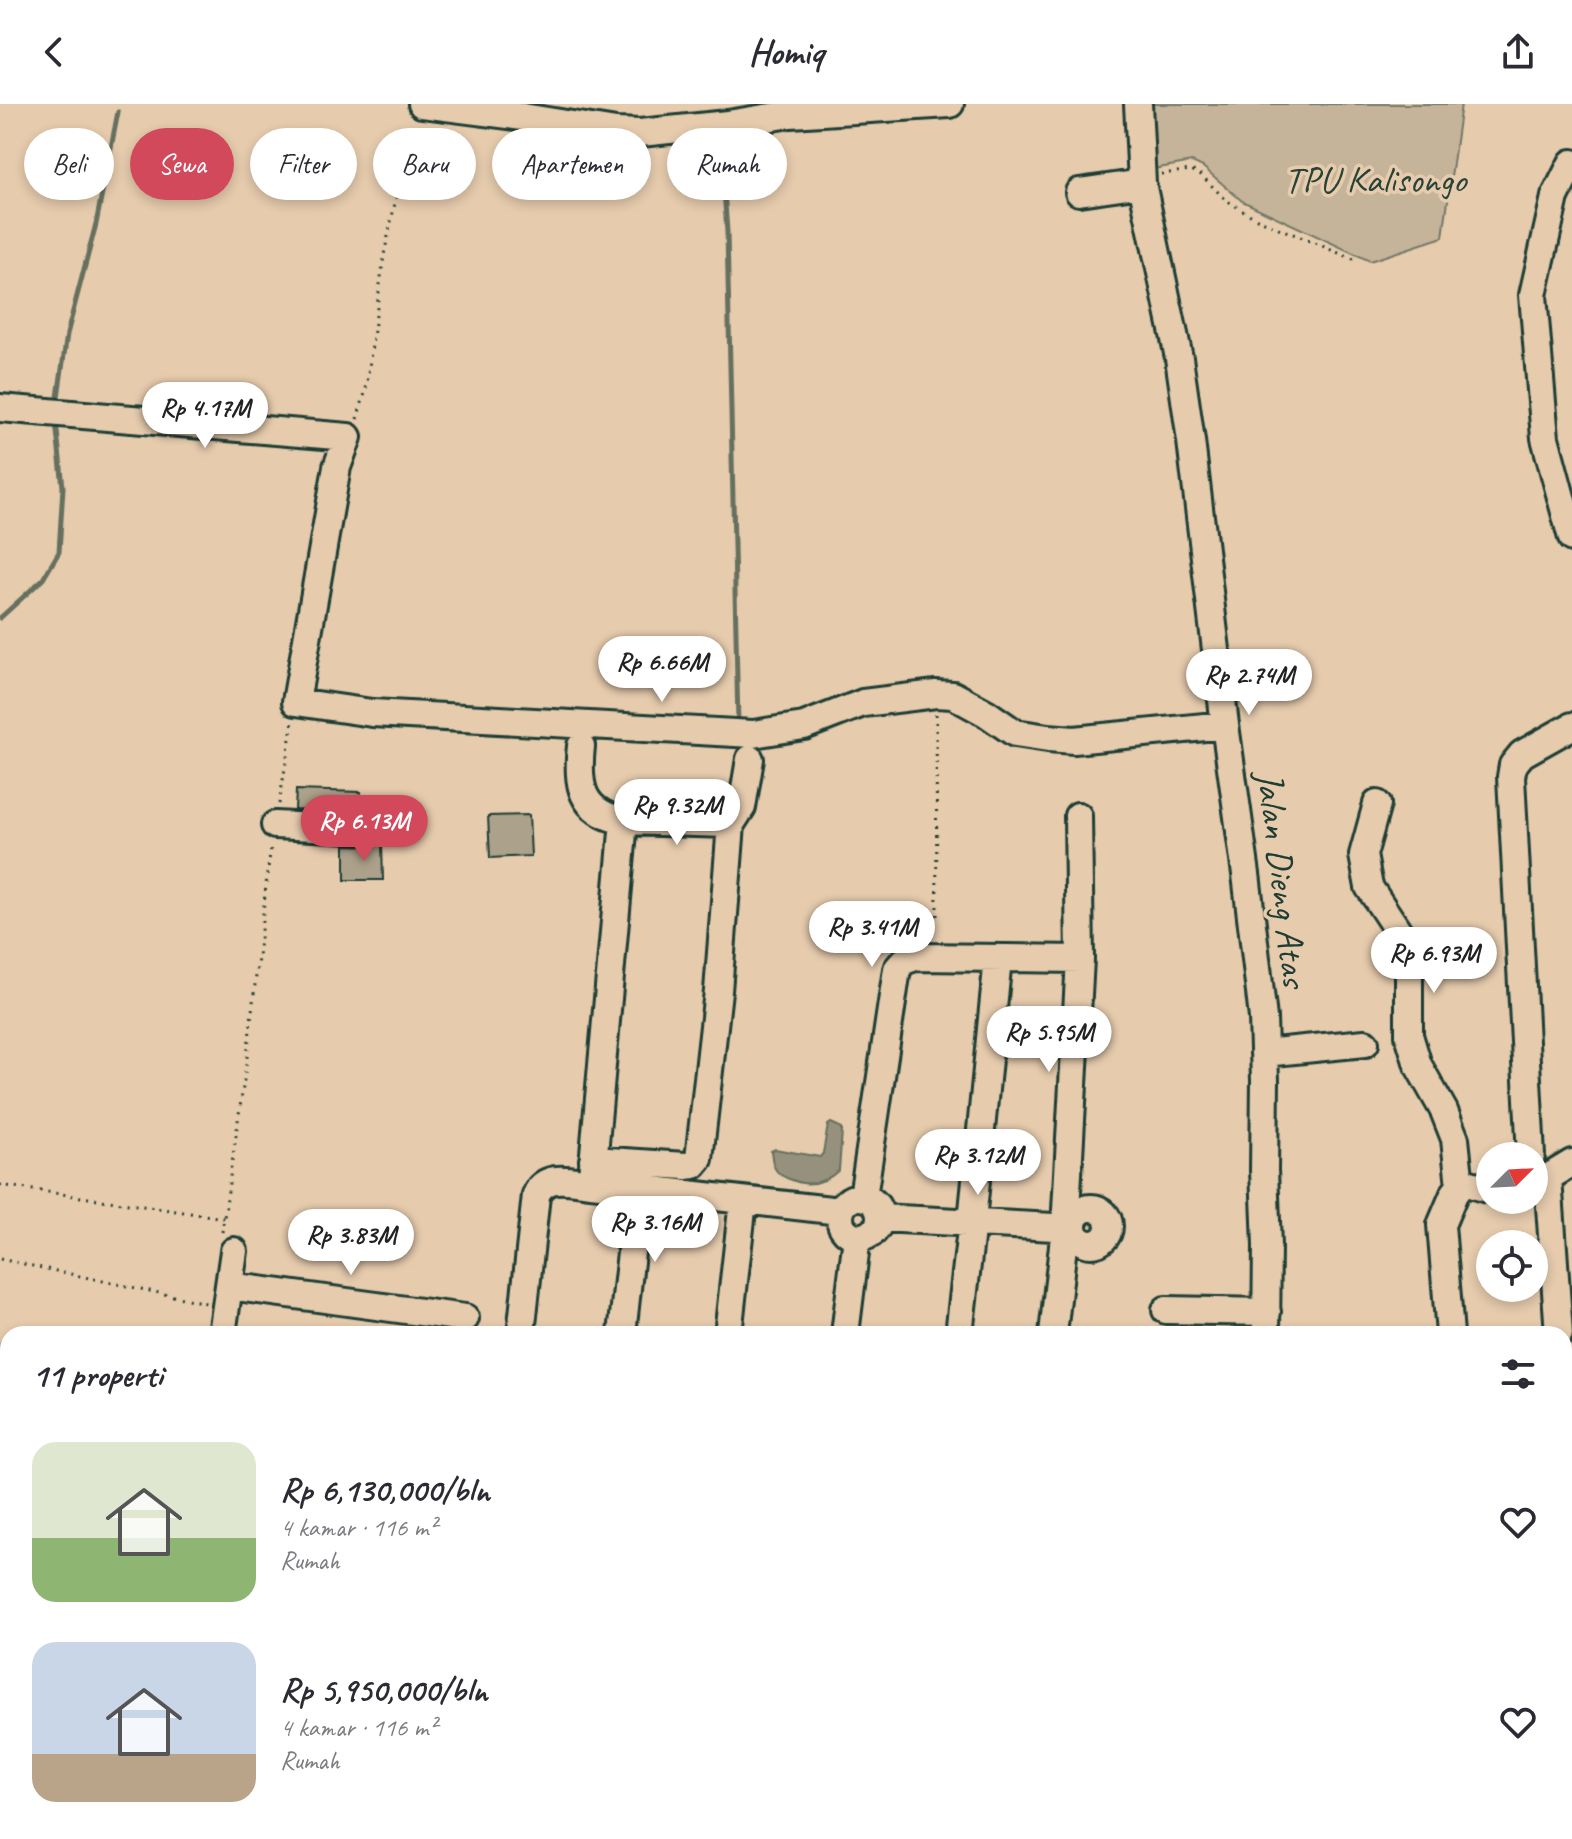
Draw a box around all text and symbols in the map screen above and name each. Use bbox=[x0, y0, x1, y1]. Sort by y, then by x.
text: Homiq bbox=[749, 29, 823, 75]
icon: back bbox=[32, 30, 76, 74]
icon: share bbox=[1496, 30, 1540, 74]
chip: Beli bbox=[24, 128, 114, 200]
chip: Sewa bbox=[130, 128, 234, 200]
chip: Filter bbox=[250, 128, 357, 200]
chip: Baru bbox=[373, 128, 476, 200]
chip: Apartemen bbox=[492, 128, 651, 200]
chip: Rumah bbox=[667, 128, 787, 200]
park label: TPU Kalisongo bbox=[1284, 156, 1469, 203]
pin: Rp 4.17M bbox=[122, 382, 288, 450]
text: Rp 4.17M bbox=[160, 391, 250, 424]
pin: Rp 6.66M bbox=[579, 636, 745, 704]
text: Rp 6.66M bbox=[616, 645, 708, 678]
pin: Rp 2.74M bbox=[1166, 649, 1332, 717]
text: Rp 2.74M bbox=[1204, 658, 1294, 691]
street label: Jalan Dieng Atas bbox=[1246, 767, 1319, 993]
pin: Rp 9.32M bbox=[594, 779, 760, 847]
text: Rp 9.32M bbox=[632, 788, 722, 821]
pin: Rp 6.13M bbox=[281, 795, 447, 863]
text: Rp 6.13M bbox=[319, 804, 409, 837]
pin: Rp 3.41M bbox=[789, 901, 955, 969]
text: Rp 3.41M bbox=[827, 910, 917, 943]
pin: Rp 6.93M bbox=[1351, 927, 1517, 995]
text: Rp 6.93M bbox=[1389, 936, 1479, 969]
pin: Rp 5.95M bbox=[966, 1006, 1132, 1074]
text: Rp 5.95M bbox=[1005, 1015, 1093, 1048]
pin: Rp 3.12M bbox=[895, 1129, 1061, 1197]
text: Rp 3.12M bbox=[933, 1138, 1023, 1171]
north arrow bbox=[1476, 1142, 1548, 1214]
map controls bbox=[1476, 1142, 1548, 1302]
pin: Rp 3.16M bbox=[572, 1196, 738, 1264]
text: Rp 3.16M bbox=[610, 1205, 700, 1238]
pin: Rp 3.83M bbox=[268, 1209, 434, 1277]
text: Rp 3.83M bbox=[306, 1218, 396, 1251]
button: locate bbox=[1476, 1230, 1548, 1302]
icon: filters bbox=[1496, 1352, 1540, 1396]
text: 11 properti bbox=[32, 1353, 163, 1396]
text: Rp 6,130,000/bln bbox=[280, 1468, 490, 1511]
icon: home bbox=[96, 1474, 192, 1570]
icon: heart bbox=[1496, 1500, 1540, 1544]
text: 4 kamar · 116 m² bbox=[280, 1511, 436, 1544]
text: Rumah bbox=[280, 1544, 340, 1577]
text: Rp 5,950,000/bln bbox=[280, 1668, 487, 1711]
icon: home bbox=[96, 1674, 192, 1770]
icon: heart bbox=[1496, 1700, 1540, 1744]
text: 4 kamar · 116 m² bbox=[280, 1711, 436, 1744]
text: Rumah bbox=[280, 1744, 340, 1777]

